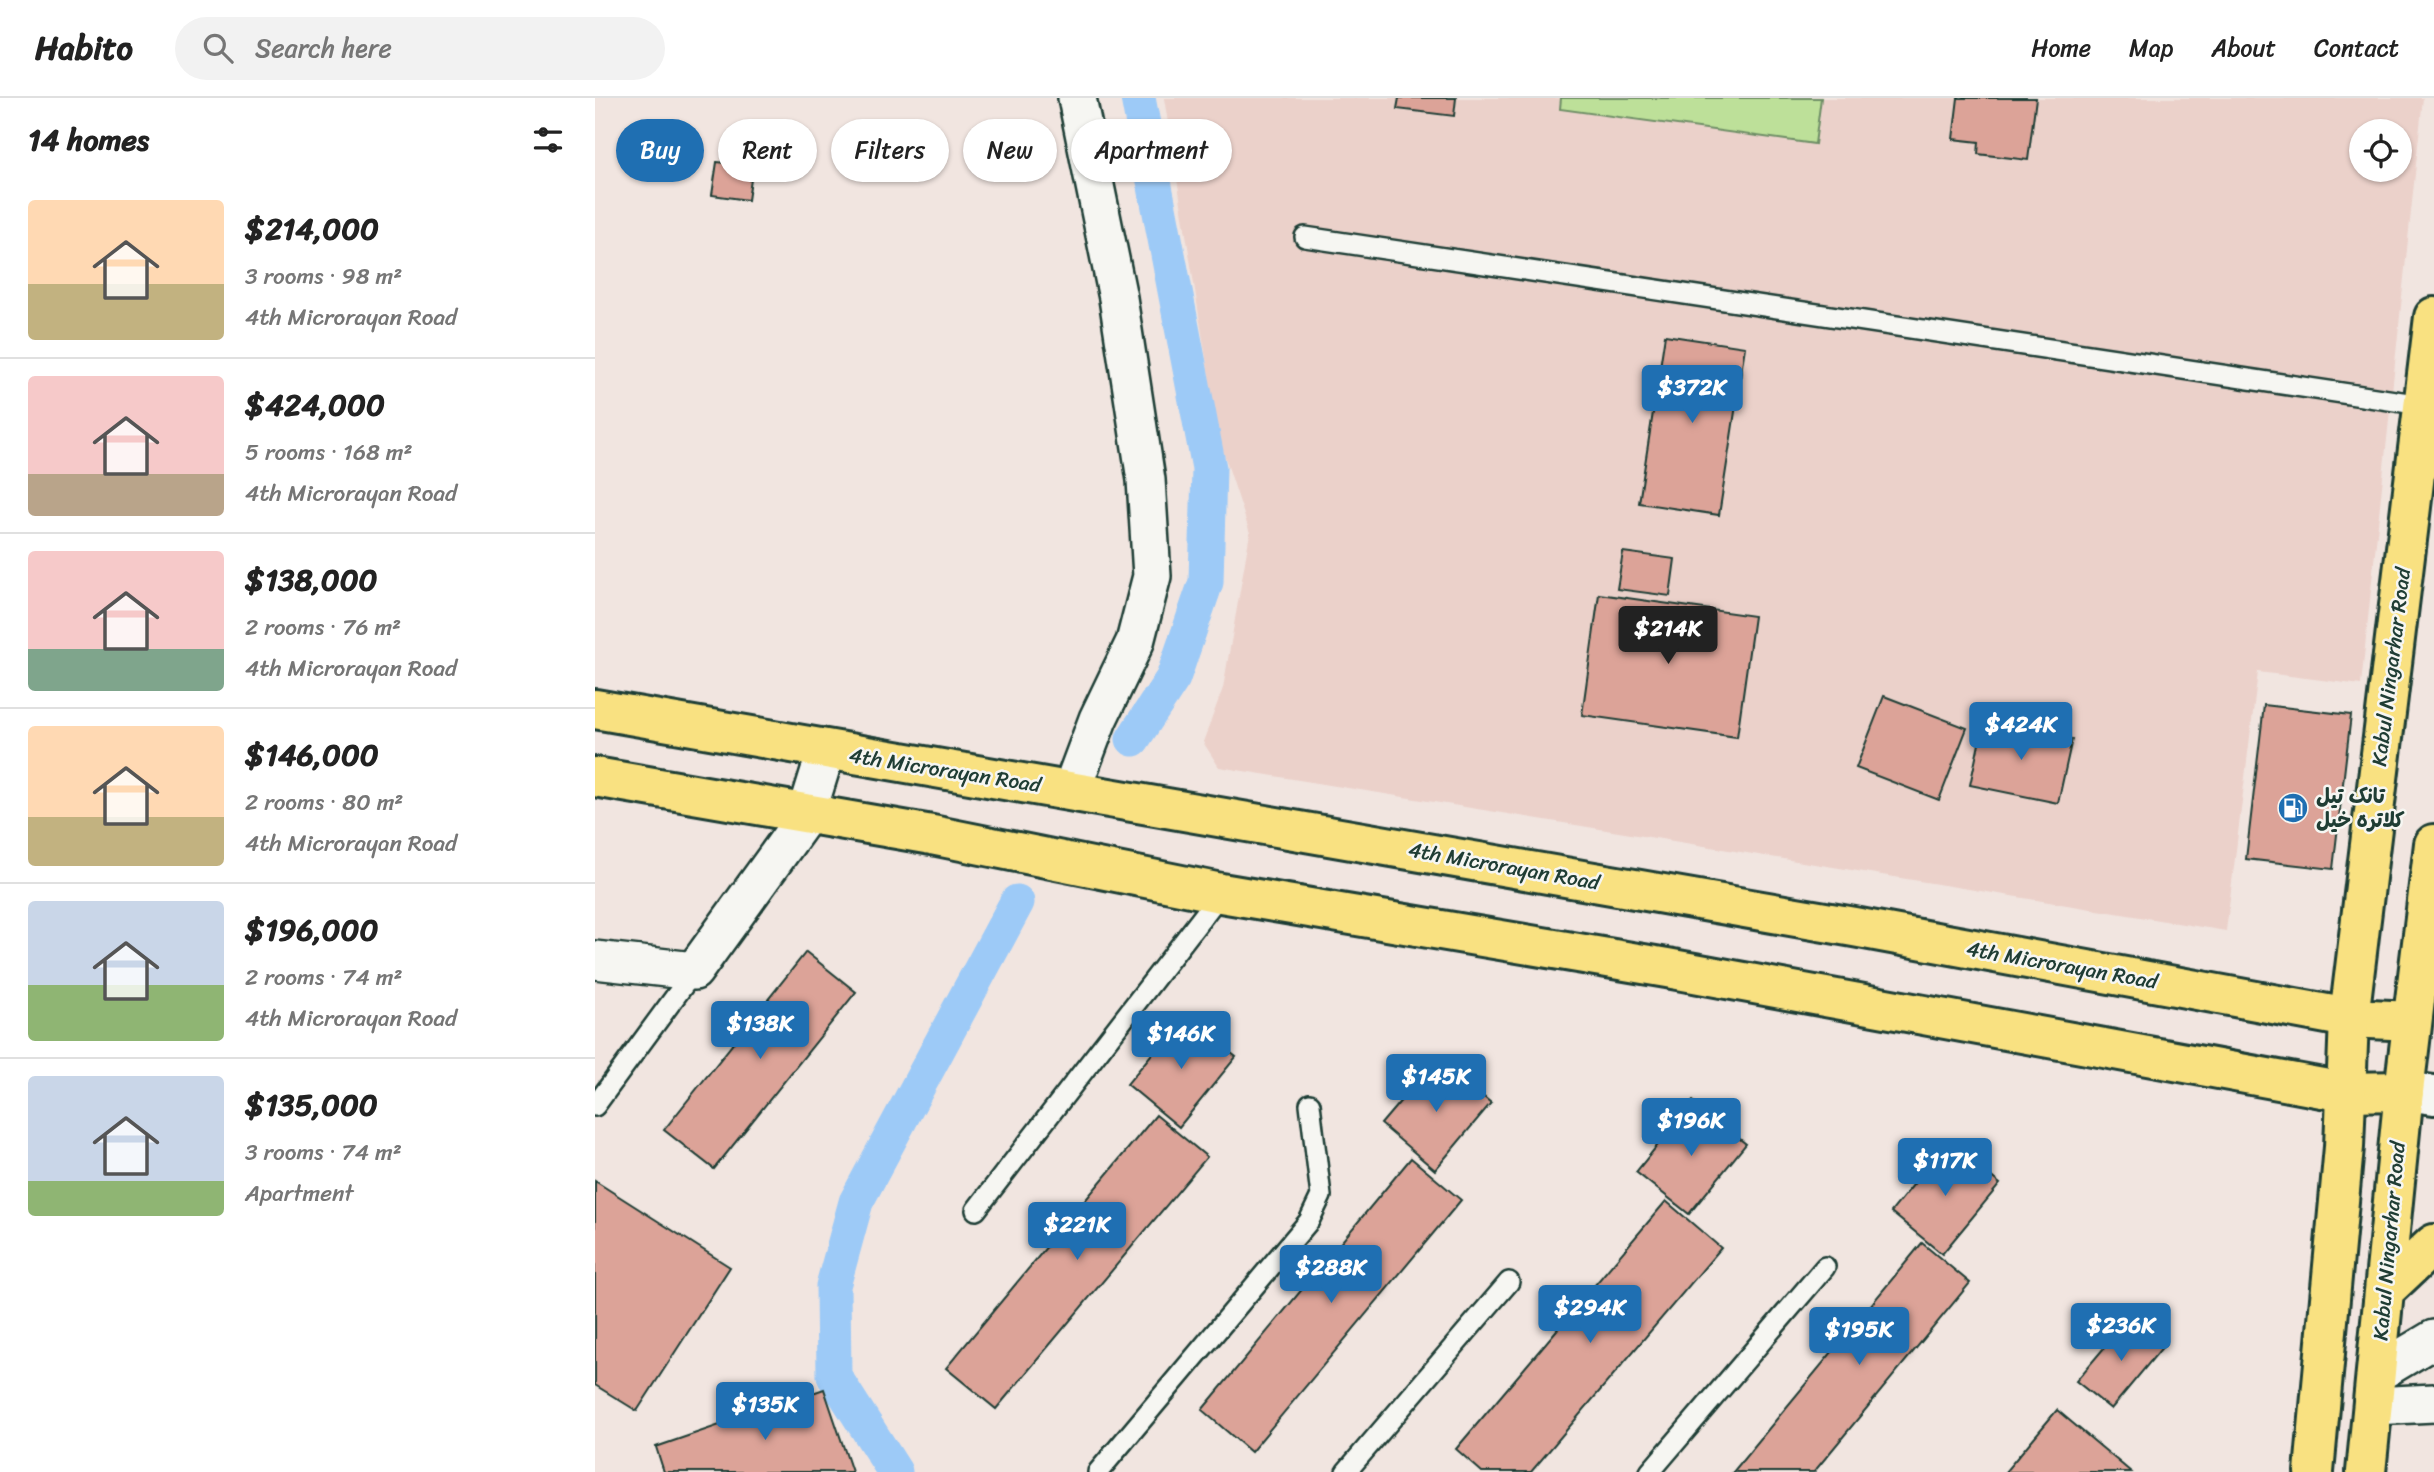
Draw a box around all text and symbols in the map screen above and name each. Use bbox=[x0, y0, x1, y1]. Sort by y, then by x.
search box bbox=[175, 17, 665, 80]
text: Habito bbox=[35, 19, 133, 77]
text: Search here bbox=[255, 25, 392, 71]
text: Home bbox=[2031, 27, 2091, 69]
text: Map bbox=[2129, 27, 2173, 69]
text: About bbox=[2211, 27, 2276, 69]
text: Contact bbox=[2314, 27, 2399, 69]
icon: search bbox=[199, 29, 237, 67]
text: 14 homes bbox=[28, 113, 149, 167]
chip: Buy bbox=[616, 119, 704, 182]
chip: Rent bbox=[718, 119, 817, 182]
chip: Filters bbox=[831, 119, 949, 182]
chip: New bbox=[963, 119, 1057, 182]
chip: Apartment bbox=[1071, 119, 1232, 182]
map controls bbox=[2349, 119, 2412, 182]
button: locate bbox=[2349, 119, 2412, 182]
icon: filters bbox=[529, 121, 567, 159]
text: $214,000 bbox=[245, 202, 379, 256]
icon: home bbox=[84, 228, 168, 312]
text: 3 rooms · 98 m² bbox=[245, 256, 402, 297]
text: 4th Microrayan Road bbox=[245, 297, 457, 338]
pin: $372K bbox=[1643, 366, 1741, 425]
text: $372K bbox=[1658, 367, 1726, 408]
text: $424,000 bbox=[245, 378, 385, 432]
icon: home bbox=[84, 404, 168, 488]
text: 5 rooms · 168 m² bbox=[245, 432, 413, 473]
text: 4th Microrayan Road bbox=[245, 473, 457, 514]
text: $138,000 bbox=[245, 553, 378, 607]
street label: Kabul Ningarhar Road bbox=[2360, 564, 2422, 768]
icon: home bbox=[84, 579, 168, 663]
pin: $214K bbox=[1619, 606, 1717, 666]
text: 2 rooms · 76 m² bbox=[245, 607, 401, 648]
text: $214K bbox=[1635, 608, 1701, 649]
text: 4th Microrayan Road bbox=[245, 648, 457, 689]
pin: $424K bbox=[1972, 702, 2070, 762]
text: $424K bbox=[1985, 704, 2057, 745]
text: $146,000 bbox=[245, 728, 379, 782]
street label: 4th Microrayan Road bbox=[846, 736, 1046, 804]
icon: home bbox=[84, 754, 168, 838]
place label: تانک تیل کلاتره خیل bbox=[2316, 777, 2405, 839]
text: 2 rooms · 80 m² bbox=[245, 782, 403, 823]
fuel station icon: تانک تیل کلاتره خیل bbox=[2276, 791, 2310, 825]
text: 4th Microrayan Road bbox=[245, 823, 457, 864]
street label: 4th Microrayan Road bbox=[1405, 830, 1605, 902]
text: $196,000 bbox=[245, 903, 378, 957]
icon: home bbox=[84, 929, 168, 1013]
street label: 4th Microrayan Road bbox=[1963, 929, 2163, 1001]
text: 2 rooms · 74 m² bbox=[245, 957, 402, 998]
text: 4th Microrayan Road bbox=[245, 998, 457, 1039]
pin: $138K bbox=[711, 1002, 809, 1061]
text: $138K bbox=[727, 1003, 793, 1044]
pin: $146K bbox=[1132, 1012, 1230, 1071]
text: $146K bbox=[1148, 1013, 1214, 1054]
pin: $145K bbox=[1387, 1054, 1485, 1114]
text: $145K bbox=[1402, 1056, 1470, 1097]
text: $135,000 bbox=[245, 1078, 378, 1132]
pin: $196K bbox=[1642, 1098, 1740, 1158]
text: $196K bbox=[1658, 1100, 1724, 1141]
icon: home bbox=[84, 1104, 168, 1188]
text: 3 rooms · 74 m² bbox=[245, 1132, 402, 1173]
pin: $117K bbox=[1896, 1138, 1994, 1198]
street label: Kabul Ningarhar Road bbox=[2361, 1138, 2417, 1342]
text: $117K bbox=[1914, 1140, 1976, 1181]
text: Apartment bbox=[245, 1173, 354, 1214]
pin: $221K bbox=[1028, 1202, 1126, 1262]
text: $221K bbox=[1044, 1204, 1110, 1245]
pin: $288K bbox=[1282, 1246, 1380, 1305]
text: $288K bbox=[1296, 1247, 1366, 1288]
pin: $294K bbox=[1541, 1286, 1639, 1345]
text: $294K bbox=[1554, 1287, 1626, 1328]
pin: $236K bbox=[2072, 1304, 2170, 1363]
text: $236K bbox=[2087, 1305, 2155, 1346]
pin: $195K bbox=[1810, 1308, 1908, 1367]
text: $195K bbox=[1825, 1309, 1893, 1350]
pin: $135K bbox=[716, 1382, 814, 1442]
text: $135K bbox=[732, 1384, 798, 1425]

